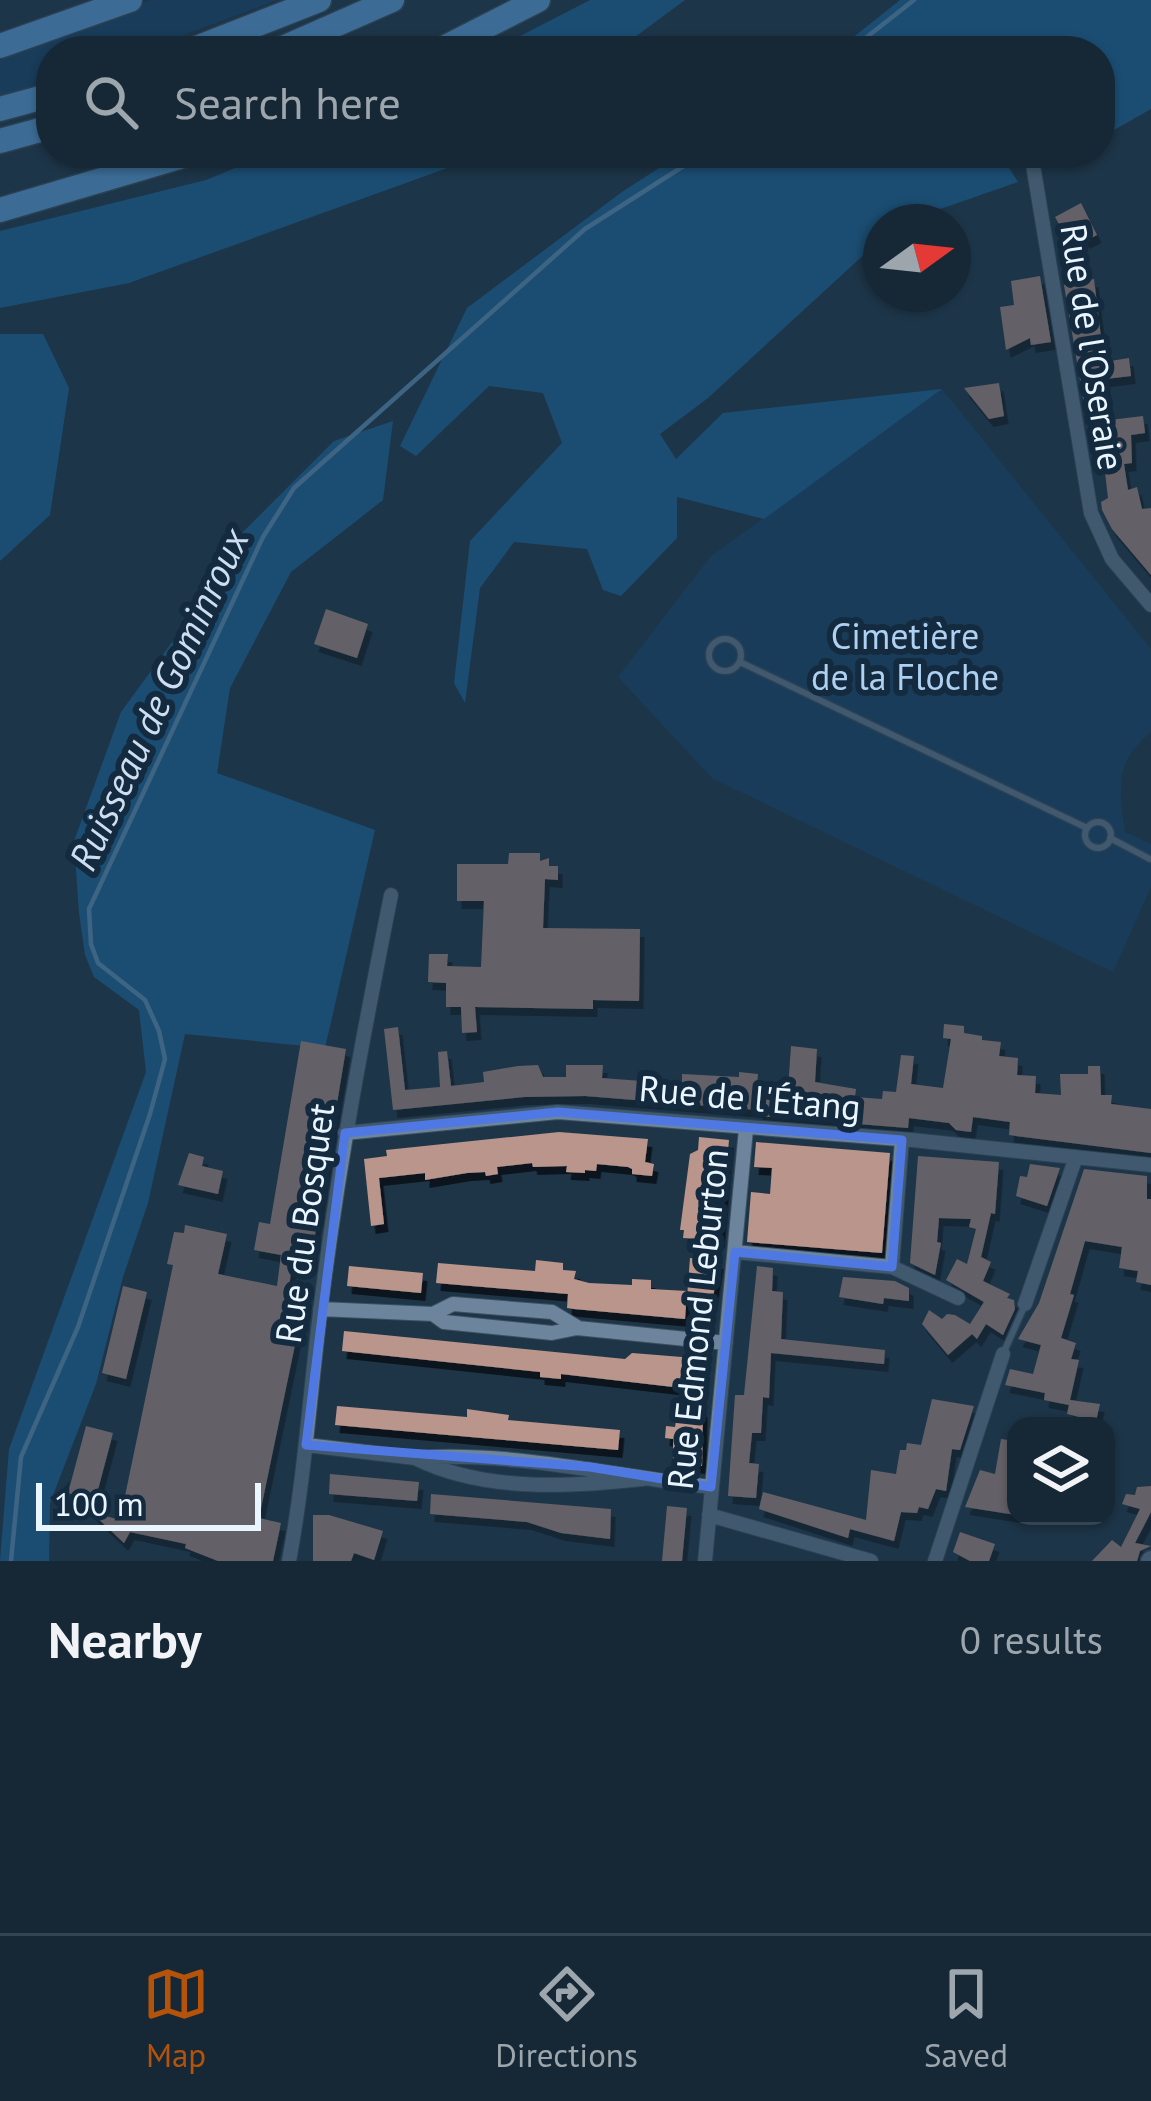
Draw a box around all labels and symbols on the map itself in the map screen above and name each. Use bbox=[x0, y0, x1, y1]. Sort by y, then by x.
north arrow bbox=[863, 204, 971, 312]
street label: Rue de l'Oseraie bbox=[1050, 221, 1136, 473]
water label: Ruisseau de Gominroux bbox=[56, 519, 260, 878]
park label: Cimetière de la Floche bbox=[811, 612, 999, 700]
street label: Rue de l'Étang bbox=[637, 1064, 863, 1130]
street label: Rue du Bosquet bbox=[264, 1100, 344, 1346]
street label: Rue Edmond Leburton bbox=[656, 1146, 738, 1492]
scale bar bbox=[36, 1477, 261, 1530]

